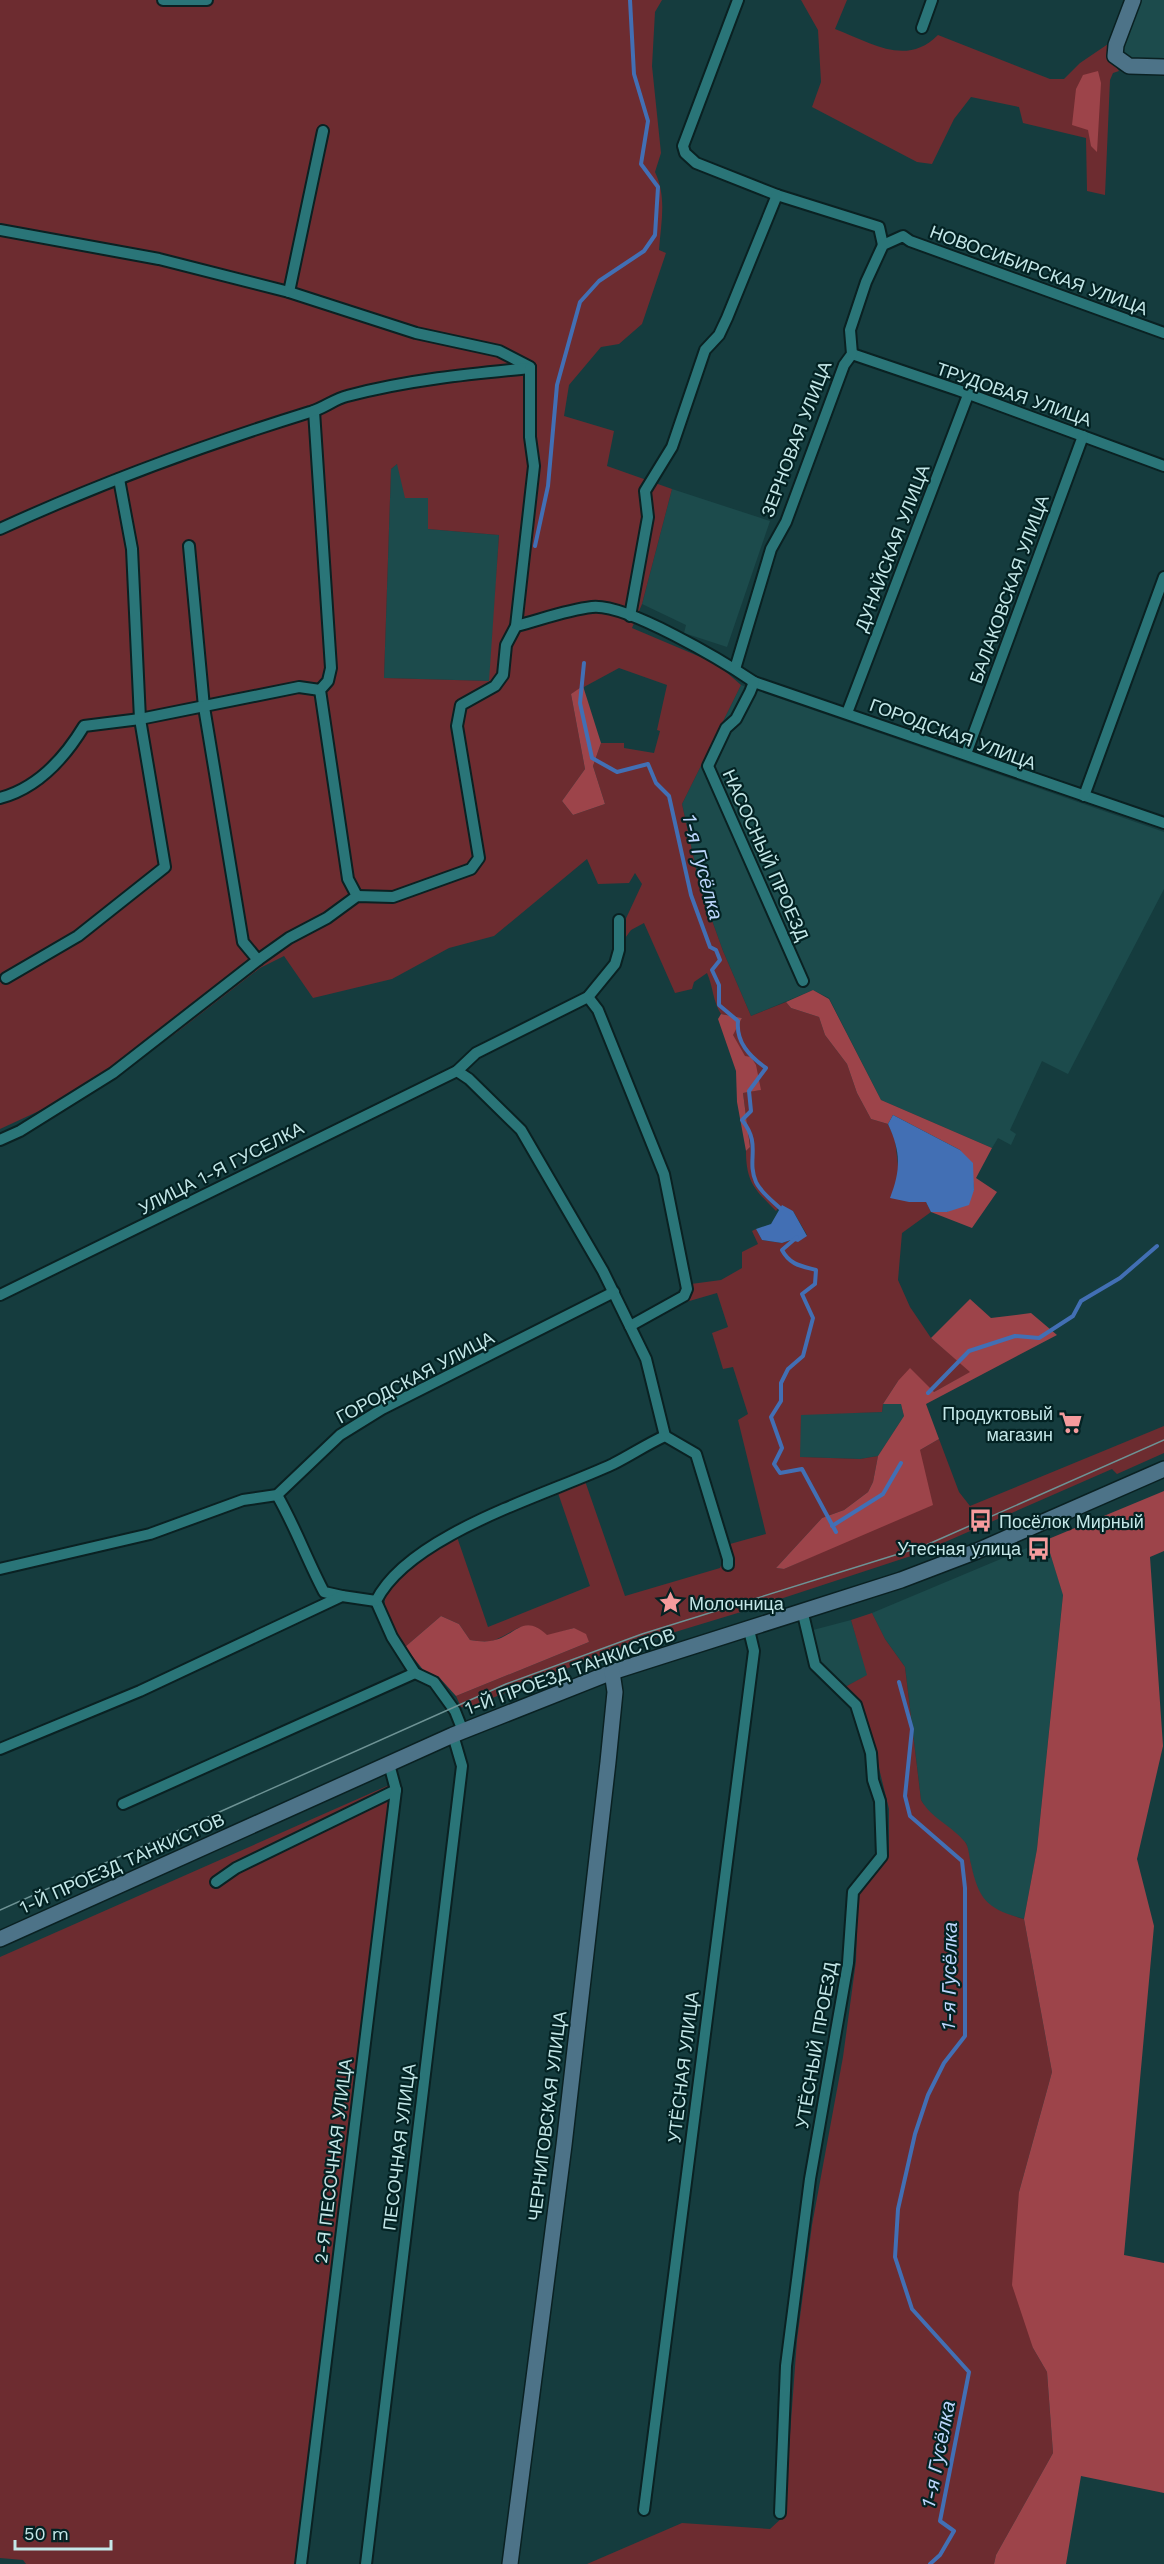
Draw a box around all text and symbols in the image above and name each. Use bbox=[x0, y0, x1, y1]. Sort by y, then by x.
street label: НОВОСИБИРСКАЯ УЛИЦА bbox=[927, 221, 1151, 319]
street label: ЗЕРНОВАЯ УЛИЦА bbox=[757, 358, 835, 520]
street label: ТРУДОВАЯ УЛИЦА bbox=[934, 358, 1094, 430]
street label: ДУНАЙСКАЯ УЛИЦА bbox=[850, 461, 934, 635]
street label: БАЛАКОВСКАЯ УЛИЦА bbox=[965, 492, 1053, 686]
street label: ГОРОДСКАЯ УЛИЦА bbox=[867, 694, 1039, 774]
street label: НАСОСНЫЙ ПРОЕЗД bbox=[719, 766, 813, 944]
water label: 1-я Гусёлка bbox=[677, 812, 729, 922]
street label: УЛИЦА 1-Я ГУСЕЛКА bbox=[135, 1117, 307, 1219]
street label: ГОРОДСКАЯ УЛИЦА bbox=[333, 1326, 497, 1428]
place label: Продуктовый магазин bbox=[942, 1403, 1053, 1445]
supermarket icon: Продуктовый магазин bbox=[1058, 1410, 1084, 1436]
bus stop icon: Посёлок Мирный bbox=[968, 1508, 994, 1534]
place label: Посёлок Мирный bbox=[999, 1511, 1144, 1532]
bus stop icon: Утесная улица bbox=[1026, 1535, 1052, 1561]
place label: Утесная улица bbox=[897, 1538, 1022, 1559]
place icon: Молочница bbox=[658, 1590, 684, 1616]
place label: Молочница bbox=[689, 1593, 785, 1614]
street label: 1-Й ПРОЕЗД ТАНКИСТОВ bbox=[462, 1623, 678, 1719]
street label: 1-Й ПРОЕЗД ТАНКИСТОВ bbox=[16, 1808, 228, 1918]
water label: 1-я Гусёлка bbox=[936, 1922, 962, 2030]
street label: УТЁСНЫЙ ПРОЕЗД bbox=[791, 1960, 841, 2130]
street label: УТЁСНАЯ УЛИЦА bbox=[663, 1990, 703, 2144]
street label: ЧЕРНИГОВСКАЯ УЛИЦА bbox=[524, 2010, 570, 2222]
street label: 2-Я ПЕСОЧНАЯ УЛИЦА bbox=[310, 2057, 356, 2265]
street label: ПЕСОЧНАЯ УЛИЦА bbox=[378, 2062, 420, 2232]
water label: 1-я Гусёлка bbox=[916, 2399, 960, 2509]
scale bar bbox=[15, 2513, 111, 2551]
text: 50 m bbox=[24, 2523, 69, 2544]

